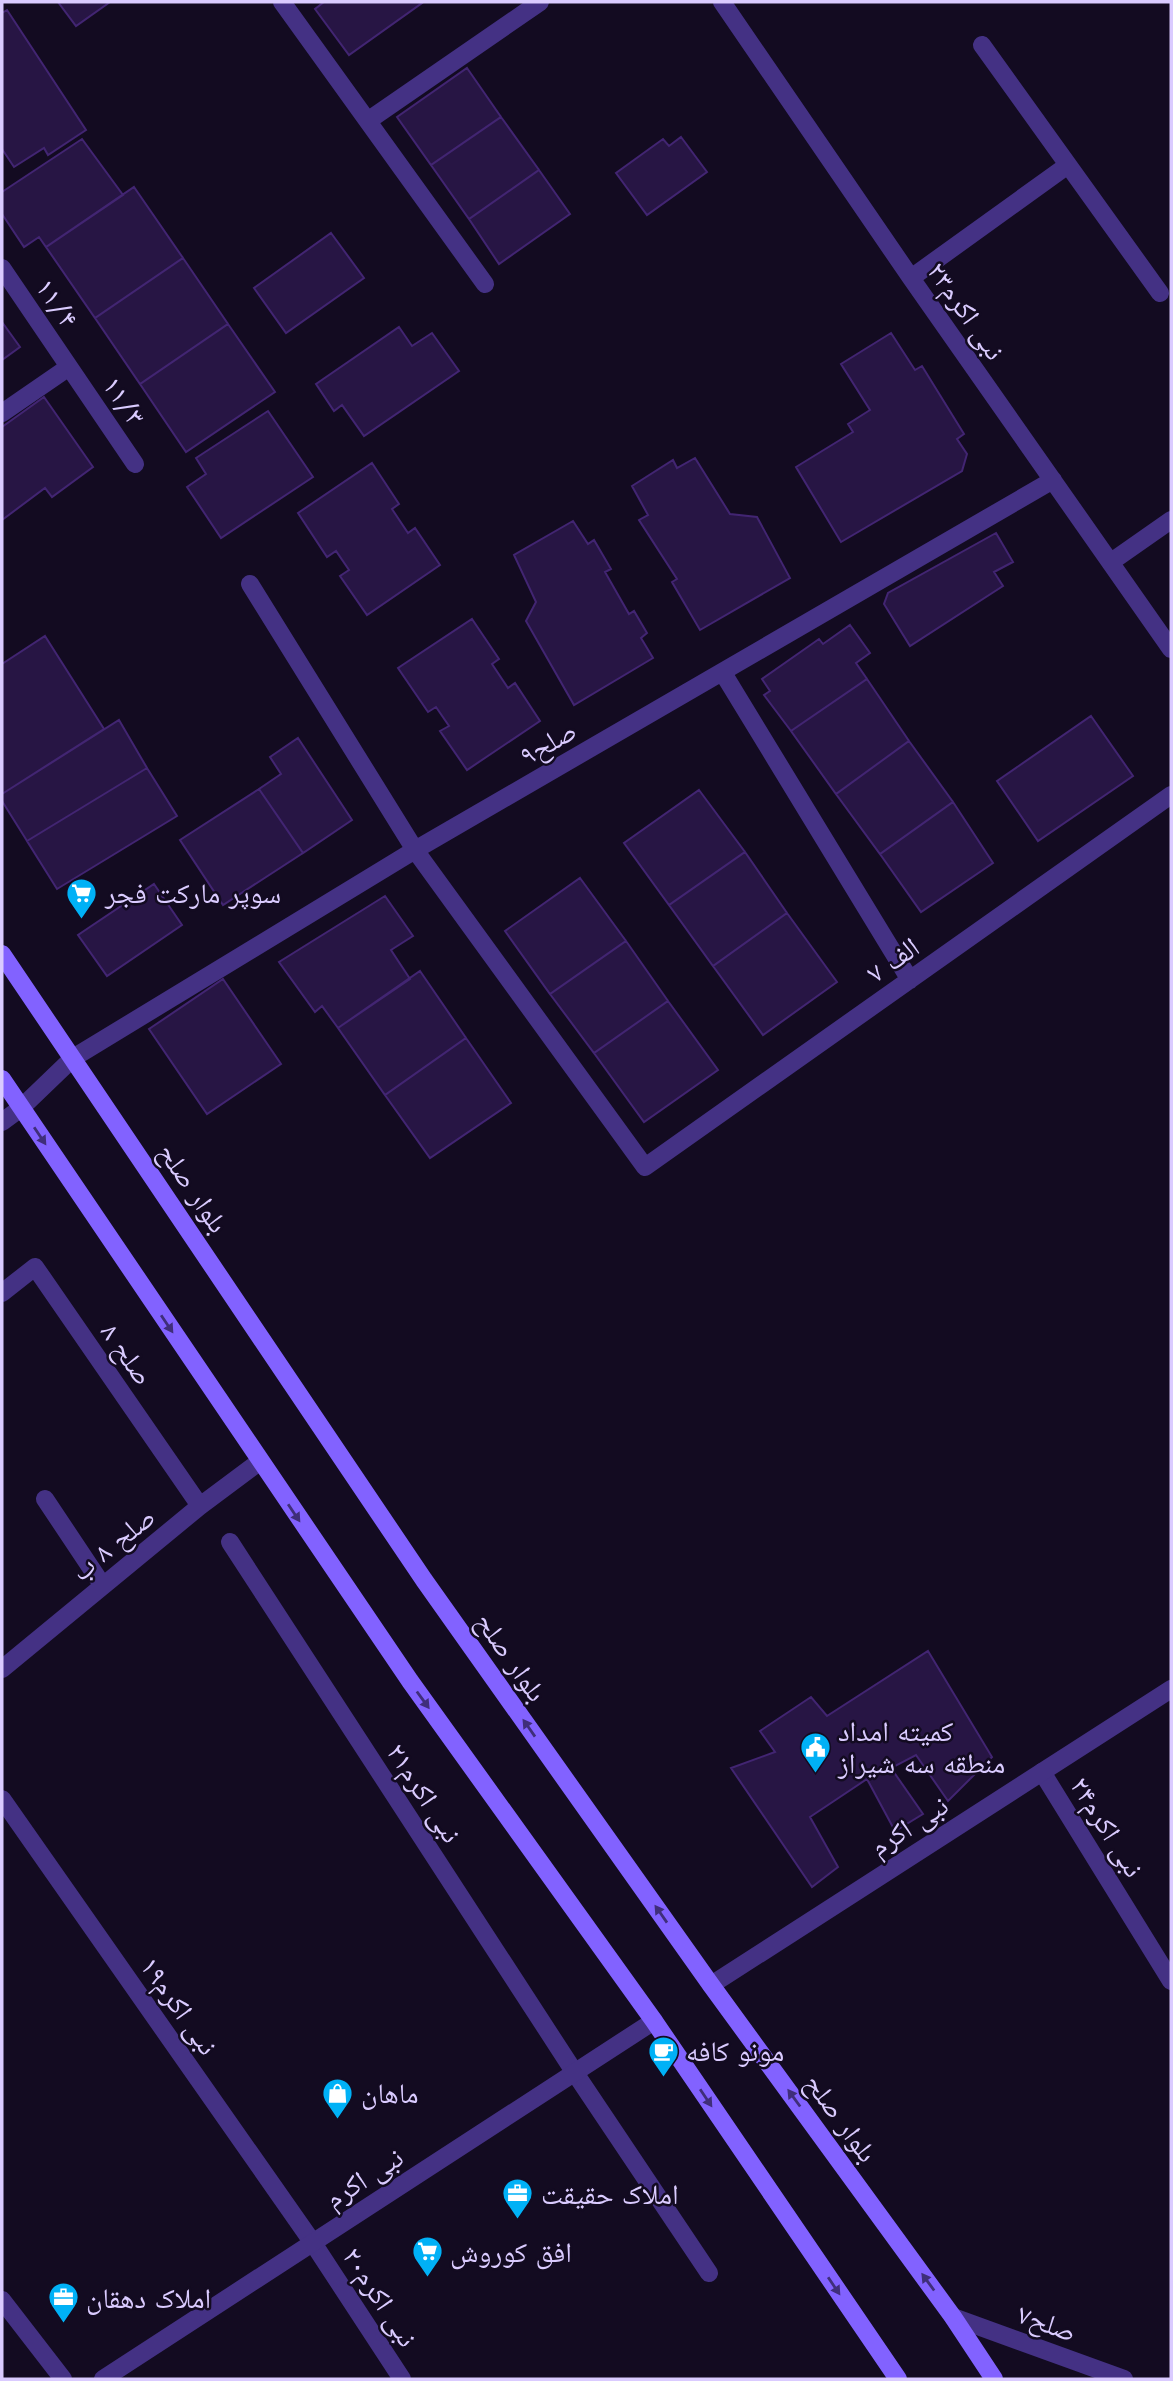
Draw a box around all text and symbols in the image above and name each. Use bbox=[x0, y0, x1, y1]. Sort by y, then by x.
street label: نبی اکرم۲۳ bbox=[917, 253, 1015, 369]
street label: ۱۱/۴ bbox=[25, 270, 89, 336]
street label: ۱۱/۳ bbox=[92, 368, 156, 434]
street label: صلح۹ bbox=[512, 710, 584, 776]
place label: سوپر مارکت فجر bbox=[104, 873, 281, 914]
supermarket icon: سوپر مارکت فجر bbox=[65, 876, 99, 920]
street label: ۷ الف bbox=[858, 927, 928, 993]
one-way arrow bbox=[33, 1126, 46, 1145]
street label: بلوار صلح bbox=[148, 1135, 238, 1241]
street label: ۸ صلح bbox=[91, 1314, 163, 1394]
one-way arrow bbox=[160, 1315, 173, 1334]
street label: صلح ۸ ب bbox=[62, 1497, 164, 1591]
one-way arrow bbox=[287, 1504, 301, 1522]
street label: بلوار صلح bbox=[465, 1604, 557, 1710]
one-way arrow bbox=[416, 1691, 430, 1709]
place label: کمیته امداد منطقه سه شیراز bbox=[837, 1711, 1005, 1784]
one-way arrow bbox=[522, 1719, 536, 1737]
public building icon: کمیته امداد منطقه سه شیراز bbox=[798, 1730, 832, 1774]
street label: نبی اکرم۲۱ bbox=[376, 1735, 472, 1851]
street label: نبی اکرم۲۴ bbox=[1060, 1769, 1154, 1885]
street label: نبی اکرم bbox=[861, 1785, 957, 1867]
one-way arrow bbox=[654, 1905, 668, 1923]
street label: نبی اکرم۱۹ bbox=[130, 1948, 228, 2064]
place label: مونو کافه bbox=[686, 2031, 784, 2072]
cafe icon: مونو کافه bbox=[646, 2034, 680, 2078]
street label: بلوار صلح bbox=[795, 2065, 887, 2171]
place label: ماهان bbox=[361, 2073, 419, 2114]
shop icon: ماهان bbox=[321, 2076, 355, 2120]
one-way arrow bbox=[699, 2089, 713, 2107]
one-way arrow bbox=[787, 2089, 801, 2107]
street label: نبی اکرم bbox=[316, 2137, 412, 2219]
place label: املاک حقیقت bbox=[541, 2174, 679, 2215]
office icon: املاک حقیقت bbox=[501, 2177, 535, 2221]
place label: افق کوروش bbox=[450, 2232, 572, 2273]
supermarket icon: افق کوروش bbox=[410, 2235, 444, 2279]
street label: نبی اکرم۲۰ bbox=[332, 2239, 428, 2355]
one-way arrow bbox=[921, 2273, 935, 2291]
one-way arrow bbox=[827, 2277, 841, 2295]
place label: املاک دهقان bbox=[86, 2278, 211, 2319]
office icon: املاک دهقان bbox=[46, 2281, 80, 2325]
street label: صلح۷ bbox=[1012, 2293, 1082, 2353]

